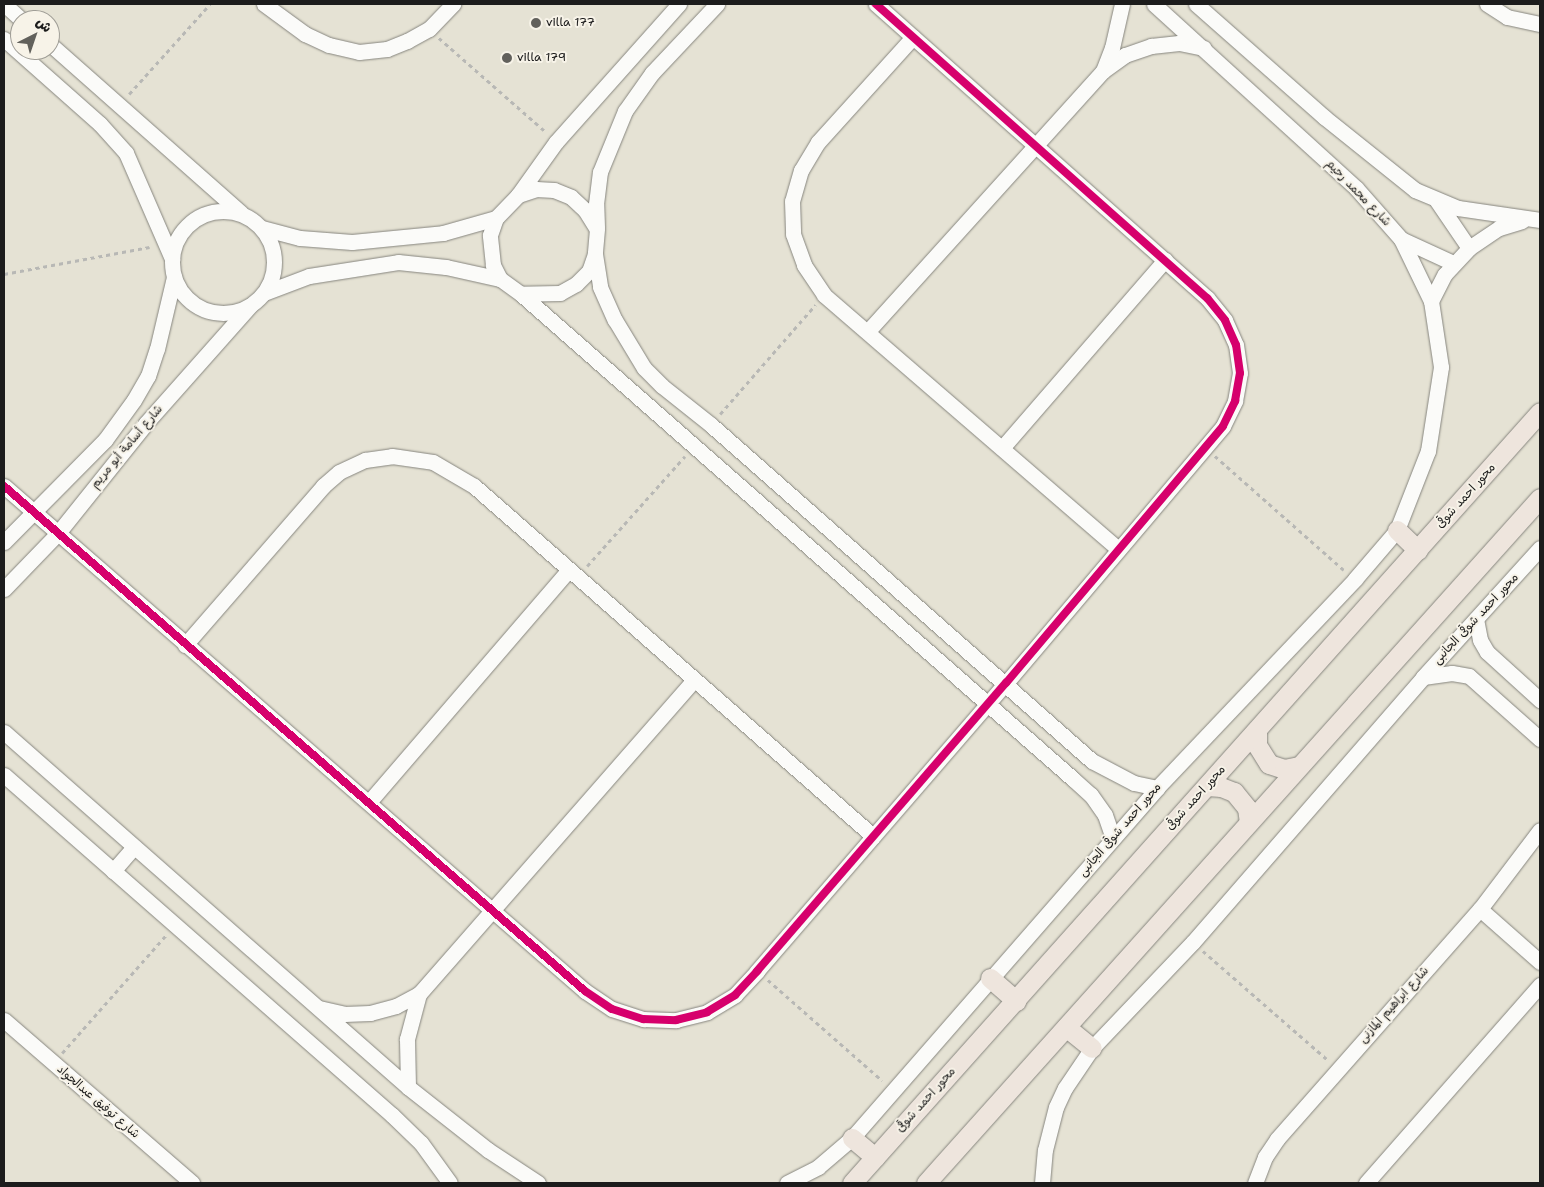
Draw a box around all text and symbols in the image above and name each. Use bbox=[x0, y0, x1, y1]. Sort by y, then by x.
north arrow bbox=[10, 10, 60, 60]
text: ش bbox=[32, 13, 56, 36]
place label: villa 177 bbox=[546, 16, 595, 30]
marker: villa 177 bbox=[530, 17, 542, 29]
place label: villa 179 bbox=[517, 51, 566, 65]
marker: villa 179 bbox=[501, 52, 513, 64]
street label: شارع محمد رحيم bbox=[1323, 157, 1393, 229]
street label: شارع أسامة أبو مريم bbox=[88, 402, 166, 492]
street label: محور احمد شوقى bbox=[1433, 461, 1499, 531]
street label: محور احمد شوقى الجانبى bbox=[1430, 570, 1522, 668]
street label: محور احمد شوقى bbox=[1163, 763, 1229, 833]
street label: محور احمد شوقى الجانبى bbox=[1075, 780, 1165, 880]
street label: شارع ابراهيم المازنى bbox=[1356, 964, 1432, 1046]
street label: شارع توفيق عبدالجواد bbox=[54, 1062, 142, 1142]
street label: محور احمد شوقى bbox=[893, 1065, 959, 1135]

